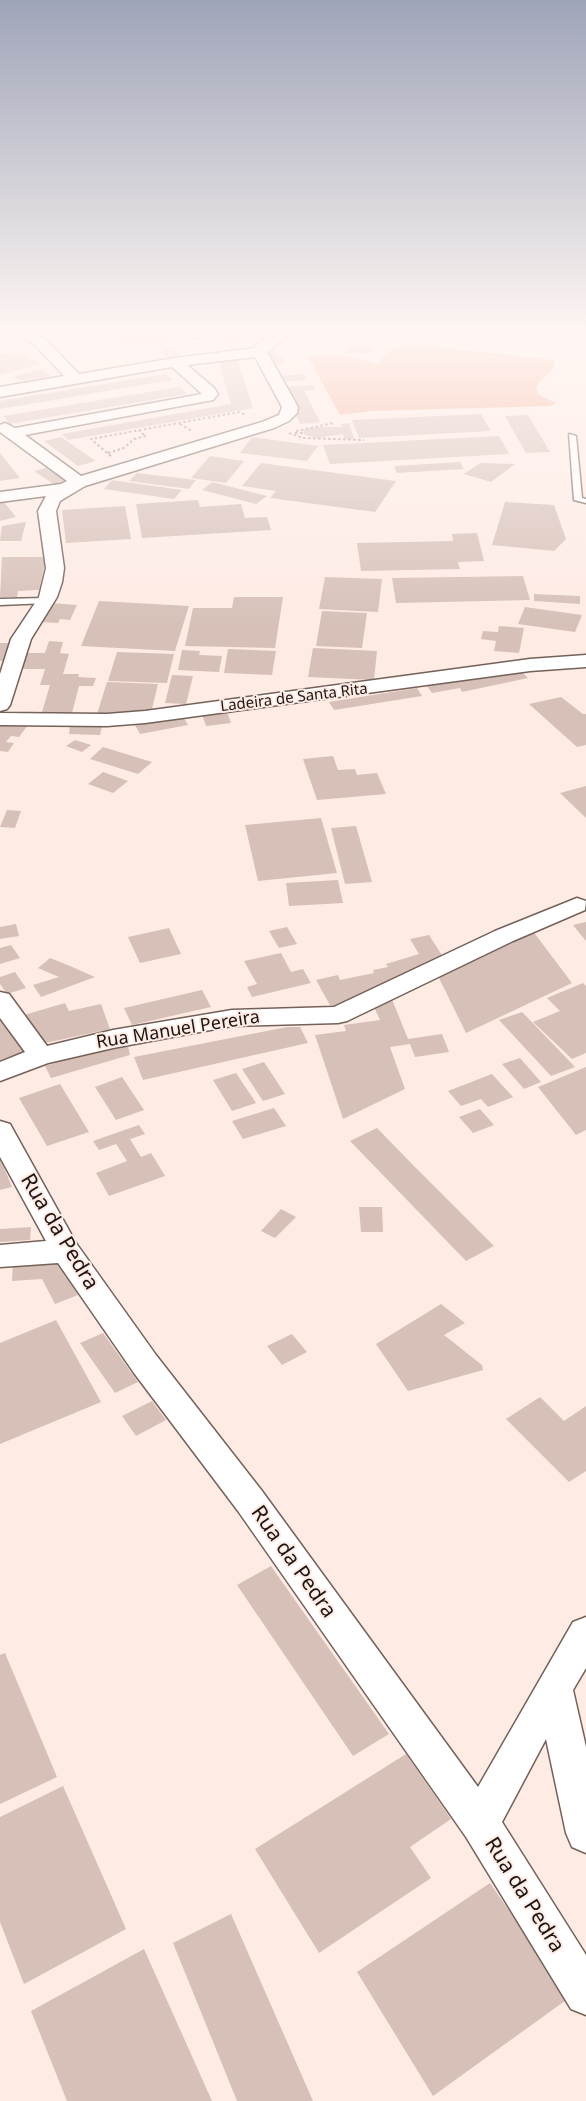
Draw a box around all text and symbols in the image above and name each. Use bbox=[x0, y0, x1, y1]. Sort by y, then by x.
street label: Ladeira de Santa Rita bbox=[219, 680, 369, 716]
street label: Rua Manuel Pereira bbox=[95, 1006, 261, 1054]
street label: Rua da Pedra bbox=[14, 1169, 104, 1295]
street label: Rua da Pedra bbox=[245, 1501, 341, 1623]
street label: Rua da Pedra bbox=[479, 1833, 569, 1957]

